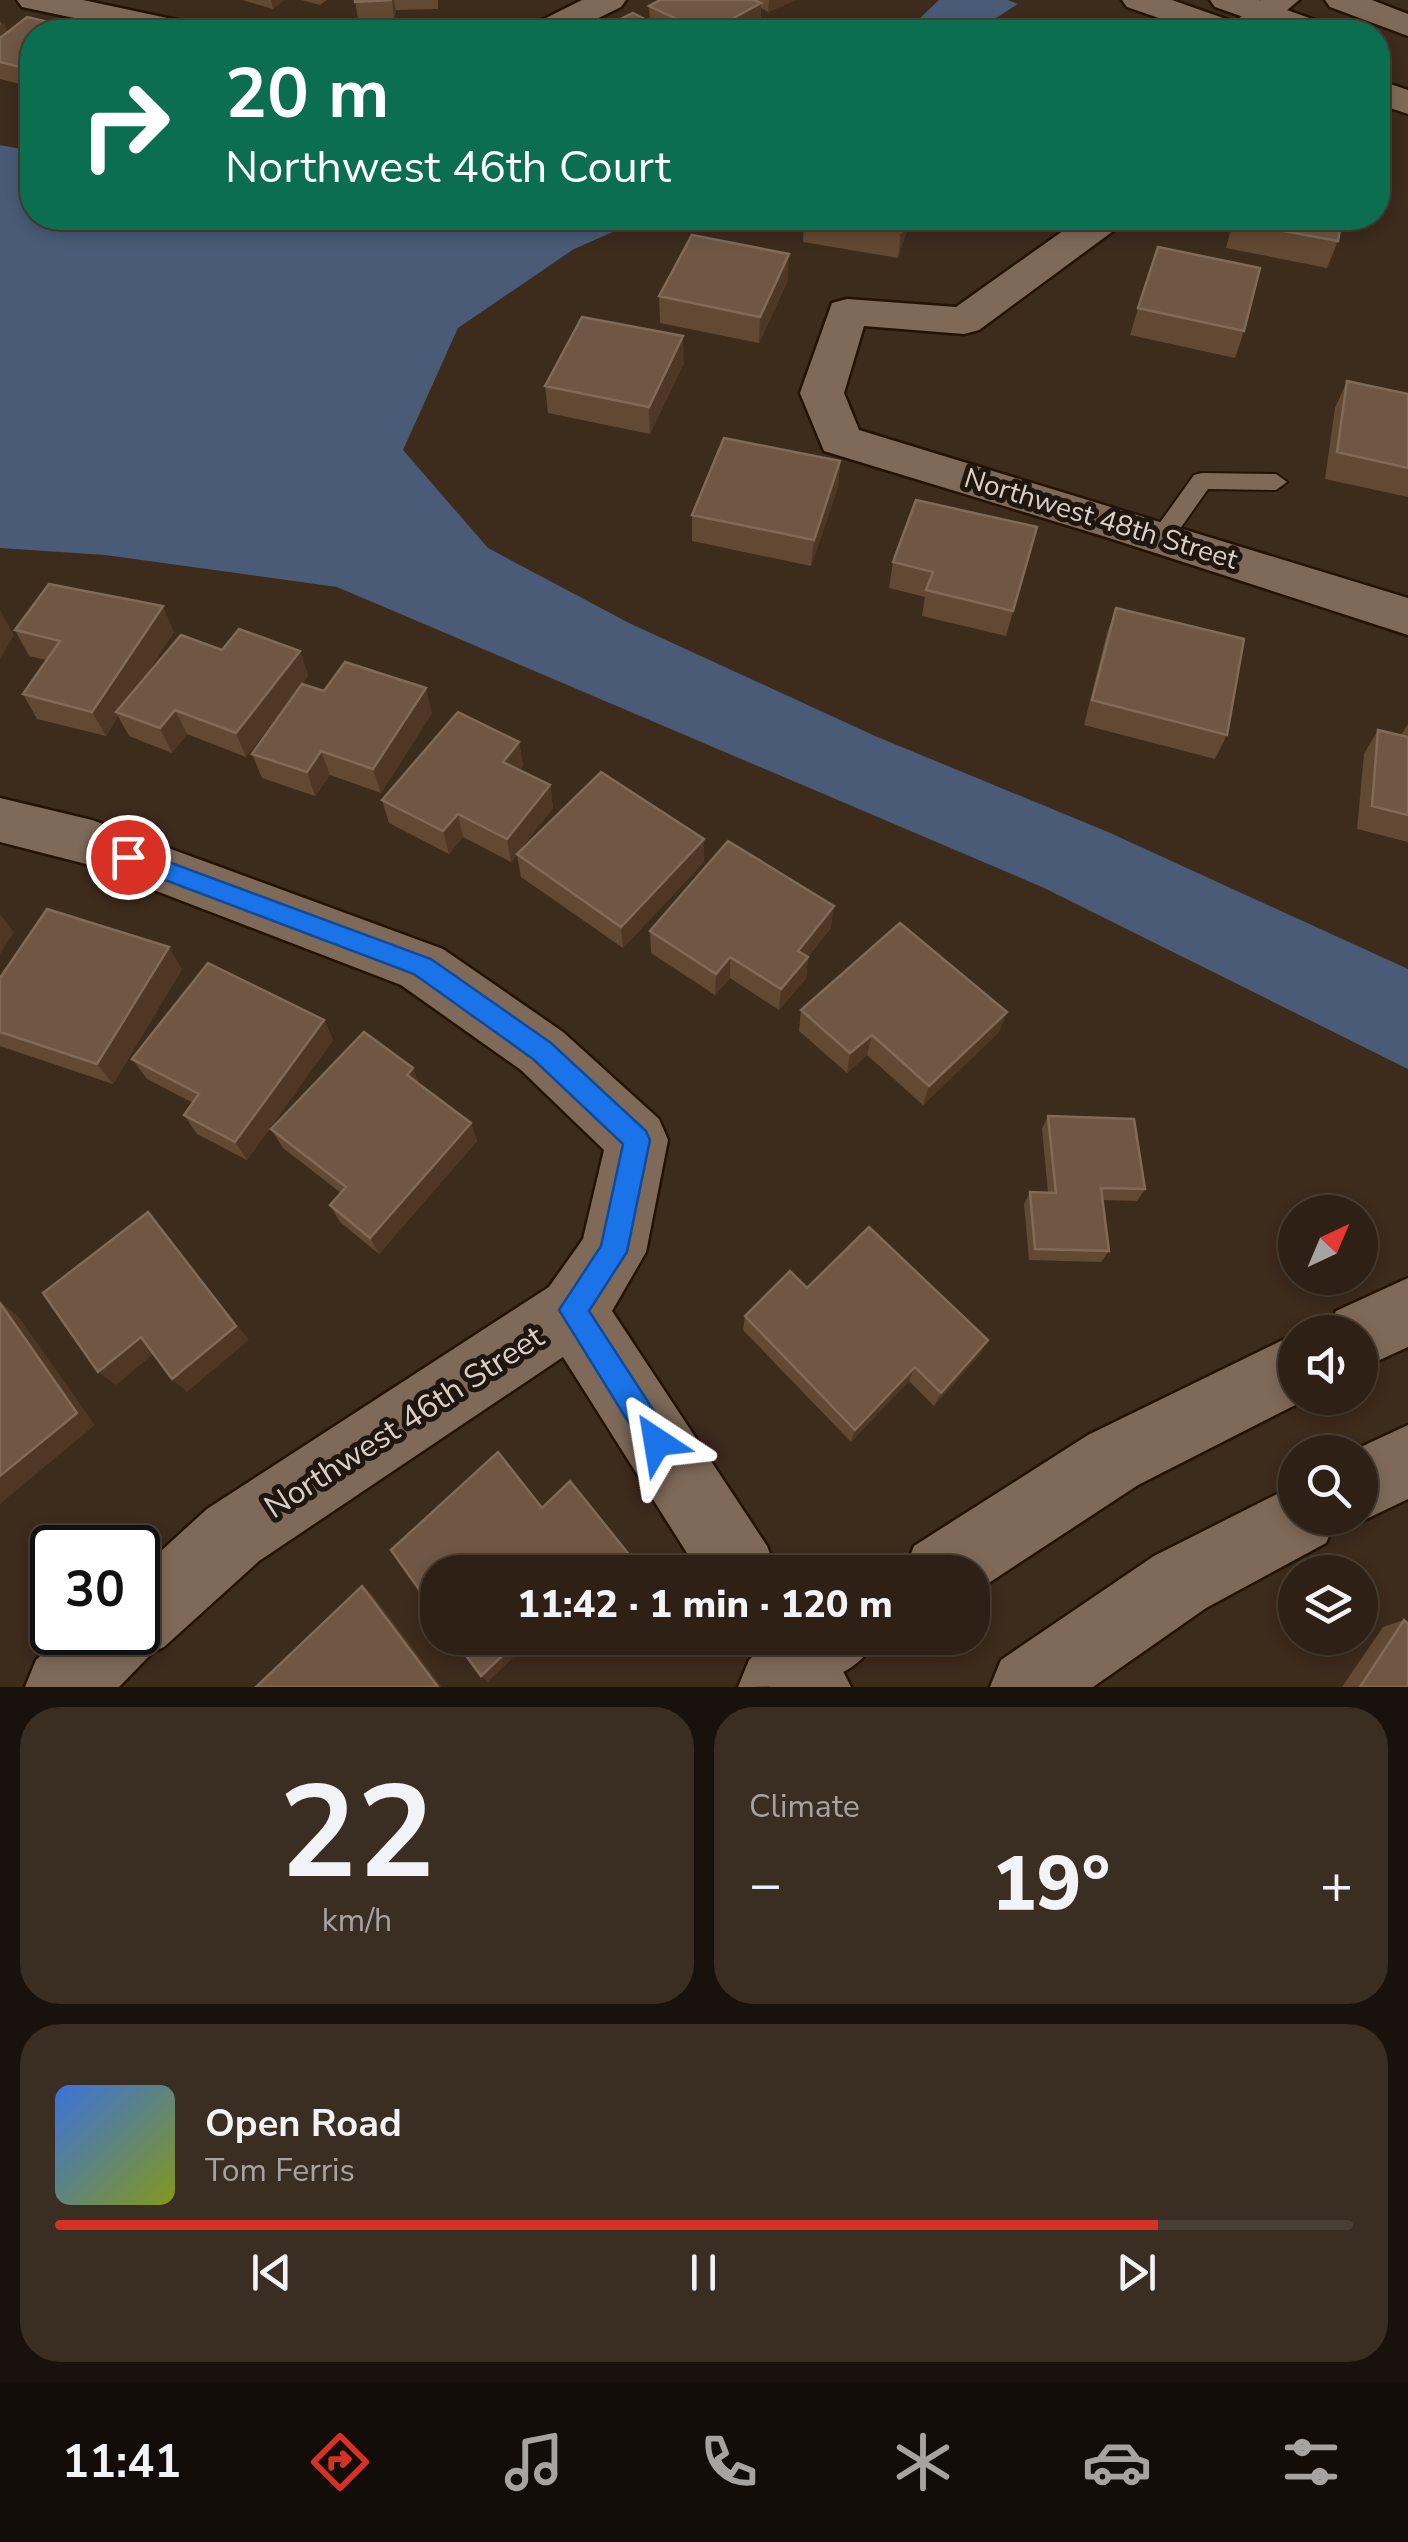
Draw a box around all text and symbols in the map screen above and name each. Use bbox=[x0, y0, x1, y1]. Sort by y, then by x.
text: 20 m bbox=[225, 46, 389, 142]
icon: right bbox=[60, 60, 190, 190]
text: Northwest 46th Court bbox=[225, 137, 671, 198]
street label: Northwest 48th Street bbox=[960, 459, 1243, 579]
pin bbox=[86, 815, 171, 900]
icon: arrive bbox=[101, 830, 156, 885]
north arrow bbox=[1278, 1195, 1378, 1295]
map controls bbox=[1278, 1195, 1378, 1655]
street label: Northwest 46th Street bbox=[256, 1315, 553, 1528]
button: sound bbox=[1278, 1315, 1378, 1415]
position arrow bbox=[605, 1390, 709, 1494]
button: search bbox=[1278, 1435, 1378, 1535]
speed limit sign: 30 bbox=[30, 1525, 160, 1655]
button: layers bbox=[1278, 1555, 1378, 1655]
text: 11:42 · 1 min · 120 m bbox=[517, 1579, 893, 1630]
text: 22 bbox=[279, 1745, 435, 1922]
text: Climate bbox=[749, 1785, 860, 1828]
text: 19° bbox=[992, 1833, 1110, 1935]
text: − bbox=[749, 1847, 782, 1922]
text: + bbox=[1320, 1847, 1353, 1922]
text: km/h bbox=[322, 1899, 392, 1942]
text: Open Road bbox=[205, 2098, 402, 2149]
text: Tom Ferris bbox=[205, 2149, 355, 2192]
icon: previous bbox=[244, 2245, 299, 2300]
icon: pause bbox=[676, 2245, 731, 2300]
icon: next bbox=[1109, 2245, 1164, 2300]
icon: directions bbox=[305, 2427, 375, 2497]
icon: music bbox=[499, 2427, 569, 2497]
icon: phone bbox=[694, 2427, 764, 2497]
icon: climate bbox=[888, 2427, 958, 2497]
icon: car bbox=[1082, 2427, 1152, 2497]
icon: filters bbox=[1276, 2427, 1346, 2497]
text: 11:41 bbox=[62, 2432, 181, 2493]

